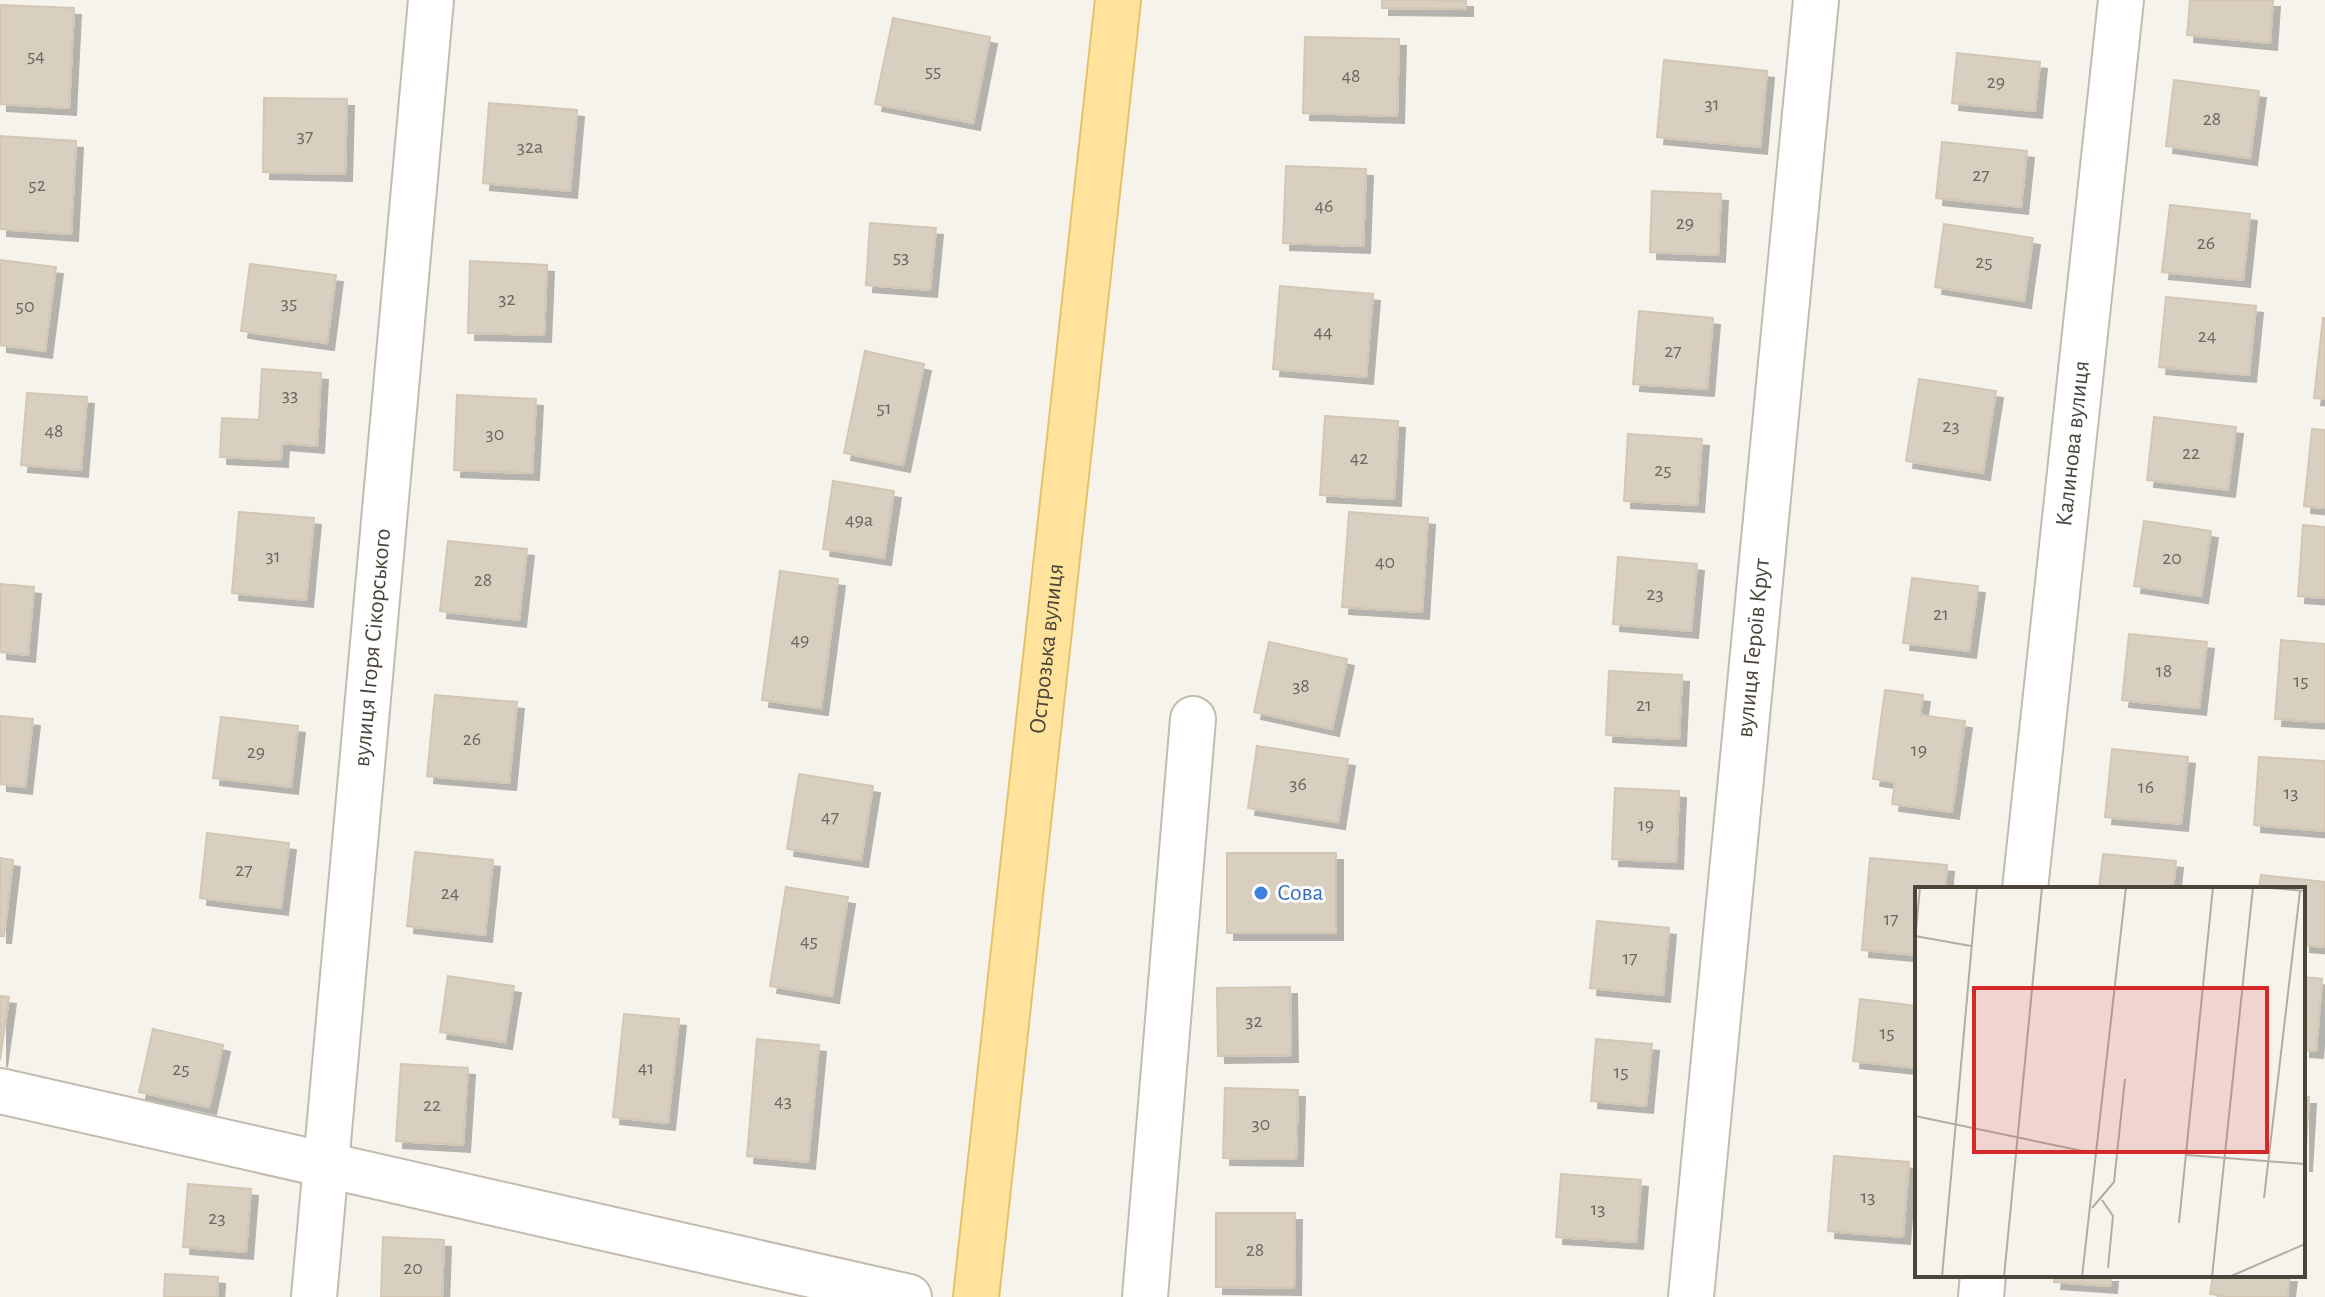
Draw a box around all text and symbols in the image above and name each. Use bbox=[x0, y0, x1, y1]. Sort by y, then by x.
house number: 54 bbox=[27, 46, 45, 66]
house number: 55 bbox=[925, 61, 941, 81]
house number: 48 bbox=[1341, 66, 1361, 86]
house number: 29 bbox=[1987, 72, 2005, 92]
house number: 31 bbox=[1704, 94, 1720, 114]
house number: 28 bbox=[2203, 109, 2221, 129]
house number: 37 bbox=[297, 126, 313, 146]
house number: 32а bbox=[517, 137, 543, 157]
house number: 27 bbox=[1972, 165, 1990, 185]
house number: 52 bbox=[28, 175, 46, 195]
house number: 46 bbox=[1314, 196, 1334, 216]
house number: 29 bbox=[1676, 213, 1694, 233]
house number: 26 bbox=[2197, 233, 2215, 253]
house number: 53 bbox=[893, 247, 909, 267]
house number: 25 bbox=[1975, 252, 1993, 272]
house number: 32 bbox=[498, 289, 516, 309]
house number: 35 bbox=[281, 293, 297, 313]
house number: 50 bbox=[16, 296, 34, 316]
house number: 44 bbox=[1313, 322, 1333, 342]
house number: 24 bbox=[2198, 326, 2216, 346]
house number: 27 bbox=[1664, 341, 1682, 361]
street label: Калинова вулиця bbox=[2052, 359, 2094, 528]
house number: 33 bbox=[282, 385, 298, 405]
house number: 51 bbox=[876, 398, 892, 418]
house number: 23 bbox=[1942, 416, 1960, 436]
house number: 48 bbox=[44, 421, 64, 441]
house number: 30 bbox=[486, 424, 504, 444]
house number: 22 bbox=[2182, 443, 2200, 463]
house number: 42 bbox=[1350, 448, 1368, 468]
house number: 25 bbox=[1654, 460, 1672, 480]
house number: 49а bbox=[845, 510, 873, 530]
street label: вулиця Ігоря Сікорського bbox=[350, 527, 395, 768]
house number: 31 bbox=[265, 546, 281, 566]
house number: 20 bbox=[2162, 548, 2182, 568]
house number: 40 bbox=[1375, 552, 1395, 572]
street label: вулиця Героїв Крут bbox=[1733, 557, 1774, 739]
street label: Острозька вулиця bbox=[1026, 562, 1068, 735]
house number: 28 bbox=[474, 570, 492, 590]
house number: 23 bbox=[1646, 584, 1664, 604]
house number: 21 bbox=[1933, 604, 1949, 624]
house number: 49 bbox=[790, 630, 810, 650]
house number: 18 bbox=[2156, 661, 2172, 681]
house number: 15 bbox=[2293, 671, 2309, 691]
house number: 38 bbox=[1292, 676, 1310, 696]
house number: 21 bbox=[1636, 695, 1652, 715]
house number: 26 bbox=[463, 729, 481, 749]
house number: 19 bbox=[1911, 740, 1927, 760]
house number: 29 bbox=[247, 742, 265, 762]
house number: 36 bbox=[1289, 774, 1307, 794]
house number: 16 bbox=[2138, 777, 2154, 797]
house number: 13 bbox=[2283, 783, 2299, 803]
house number: 47 bbox=[821, 807, 839, 827]
house number: 19 bbox=[1638, 815, 1654, 835]
house number: 27 bbox=[235, 860, 253, 880]
place label: Сова bbox=[1277, 881, 1324, 905]
house number: 24 bbox=[441, 883, 459, 903]
marker: Сова bbox=[1252, 884, 1270, 902]
inset map bbox=[1915, 887, 2305, 1277]
house number: 17 bbox=[1883, 909, 1899, 929]
house number: 45 bbox=[800, 931, 818, 951]
house number: 17 bbox=[1622, 948, 1638, 968]
house number: 32 bbox=[1245, 1011, 1263, 1031]
house number: 15 bbox=[1879, 1023, 1895, 1043]
house number: 41 bbox=[638, 1058, 654, 1078]
house number: 25 bbox=[172, 1059, 190, 1079]
house number: 15 bbox=[1613, 1062, 1629, 1082]
house number: 43 bbox=[774, 1091, 792, 1111]
house number: 22 bbox=[423, 1095, 441, 1115]
house number: 30 bbox=[1252, 1114, 1270, 1134]
house number: 13 bbox=[1860, 1187, 1876, 1207]
house number: 13 bbox=[1590, 1199, 1606, 1219]
house number: 23 bbox=[208, 1208, 226, 1228]
house number: 28 bbox=[1246, 1240, 1264, 1260]
house number: 20 bbox=[403, 1258, 423, 1278]

